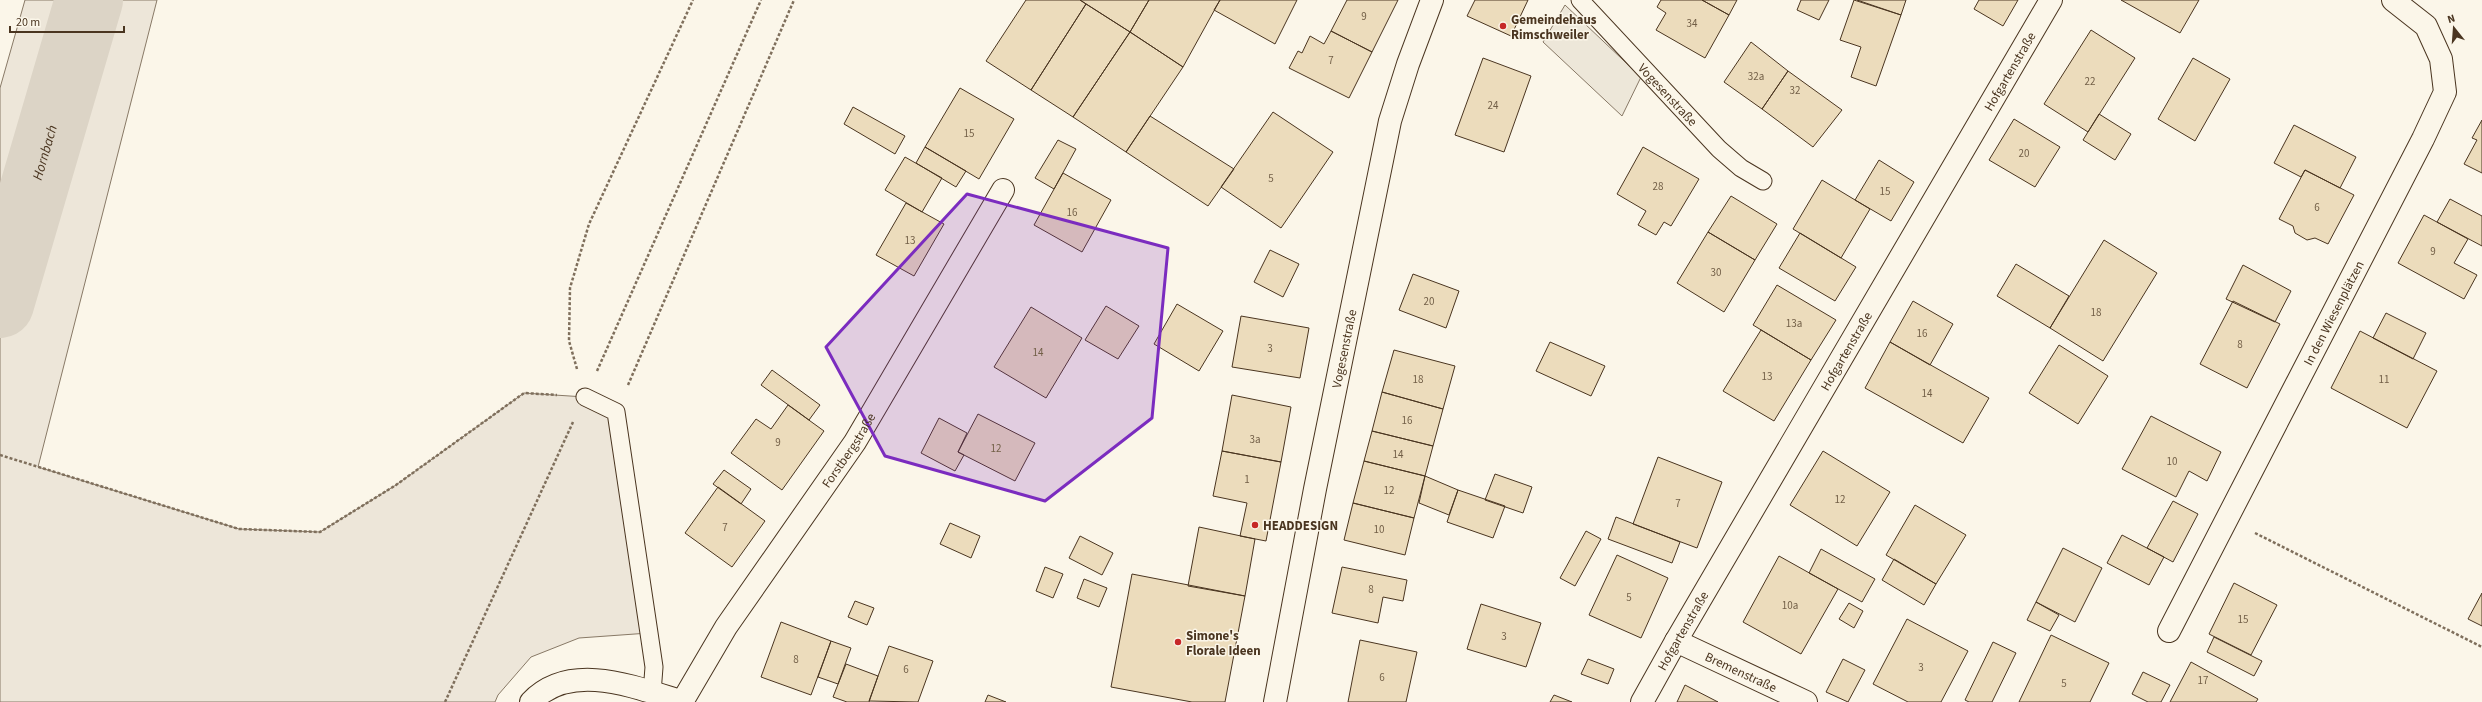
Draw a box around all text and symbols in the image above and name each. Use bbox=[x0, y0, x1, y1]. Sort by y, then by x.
scale bar bbox=[10, 8, 124, 34]
north arrow bbox=[2434, 8, 2474, 48]
house number: 9 bbox=[1361, 9, 1367, 24]
place label: Gemeindehaus Rimschweiler bbox=[1511, 11, 1597, 44]
text: N bbox=[2446, 11, 2457, 27]
text: 20 m bbox=[16, 14, 40, 31]
house number: 34 bbox=[1687, 16, 1698, 31]
marker: Gemeindehaus Rimschweiler bbox=[1498, 21, 1508, 31]
street label: Hofgartenstraße bbox=[1980, 29, 2040, 115]
house number: 7 bbox=[1328, 53, 1334, 68]
street label: Vogesenstraße bbox=[1633, 60, 1701, 130]
house number: 32a bbox=[1748, 69, 1764, 84]
house number: 22 bbox=[2085, 74, 2095, 89]
house number: 32 bbox=[1790, 83, 1800, 98]
house number: 24 bbox=[1488, 98, 1499, 113]
water label: Hornbach bbox=[28, 123, 63, 183]
house number: 15 bbox=[964, 126, 974, 141]
house number: 20 bbox=[2019, 146, 2029, 161]
house number: 5 bbox=[1268, 171, 1274, 186]
house number: 28 bbox=[1653, 179, 1664, 194]
house number: 15 bbox=[1880, 184, 1890, 199]
house number: 6 bbox=[2314, 200, 2320, 215]
house number: 16 bbox=[1067, 205, 1078, 220]
house number: 13 bbox=[905, 233, 915, 248]
house number: 9 bbox=[2430, 244, 2436, 259]
street label: In den Wiesenplätzen bbox=[2300, 258, 2369, 369]
house number: 30 bbox=[1711, 265, 1721, 280]
house number: 20 bbox=[1424, 294, 1434, 309]
house number: 18 bbox=[2091, 305, 2102, 320]
street label: Vogesenstraße bbox=[1328, 308, 1361, 390]
street label: Hofgartenstraße bbox=[1816, 309, 1877, 394]
house number: 13a bbox=[1786, 316, 1802, 331]
house number: 16 bbox=[1917, 326, 1928, 341]
house number: 8 bbox=[2237, 337, 2243, 352]
house number: 3 bbox=[1267, 341, 1273, 356]
house number: 14 bbox=[1033, 345, 1044, 360]
house number: 13 bbox=[1762, 369, 1772, 384]
house number: 18 bbox=[1413, 372, 1424, 387]
house number: 11 bbox=[2379, 372, 2389, 387]
house number: 14 bbox=[1922, 386, 1933, 401]
street label: Forstbergstraße bbox=[818, 410, 880, 492]
house number: 16 bbox=[1402, 413, 1413, 428]
house number: 3a bbox=[1249, 432, 1261, 447]
house number: 9 bbox=[775, 435, 781, 450]
house number: 12 bbox=[991, 441, 1001, 456]
house number: 14 bbox=[1393, 447, 1404, 462]
house number: 10 bbox=[2167, 454, 2177, 469]
house number: 1 bbox=[1244, 472, 1250, 487]
house number: 12 bbox=[1384, 483, 1394, 498]
house number: 12 bbox=[1835, 492, 1845, 507]
house number: 7 bbox=[1675, 496, 1681, 511]
place label: HEADDESIGN bbox=[1263, 517, 1338, 535]
house number: 7 bbox=[722, 520, 728, 535]
marker: HEADDESIGN bbox=[1250, 520, 1260, 530]
house number: 10 bbox=[1374, 522, 1384, 537]
house number: 8 bbox=[1368, 582, 1374, 597]
street label: Hofgartenstraße bbox=[1653, 588, 1713, 674]
house number: 5 bbox=[1626, 590, 1632, 605]
house number: 10a bbox=[1782, 598, 1798, 613]
house number: 15 bbox=[2238, 612, 2248, 627]
place label: Simone's Florale Ideen bbox=[1186, 627, 1261, 660]
house number: 3 bbox=[1501, 629, 1507, 644]
marker: Simone's Florale Ideen bbox=[1173, 637, 1183, 647]
street label: Bremenstraße bbox=[1702, 648, 1780, 697]
house number: 8 bbox=[793, 652, 799, 667]
house number: 3 bbox=[1918, 660, 1924, 675]
house number: 6 bbox=[903, 662, 909, 677]
house number: 6 bbox=[1379, 670, 1385, 685]
house number: 17 bbox=[2198, 673, 2208, 688]
house number: 5 bbox=[2061, 676, 2067, 691]

